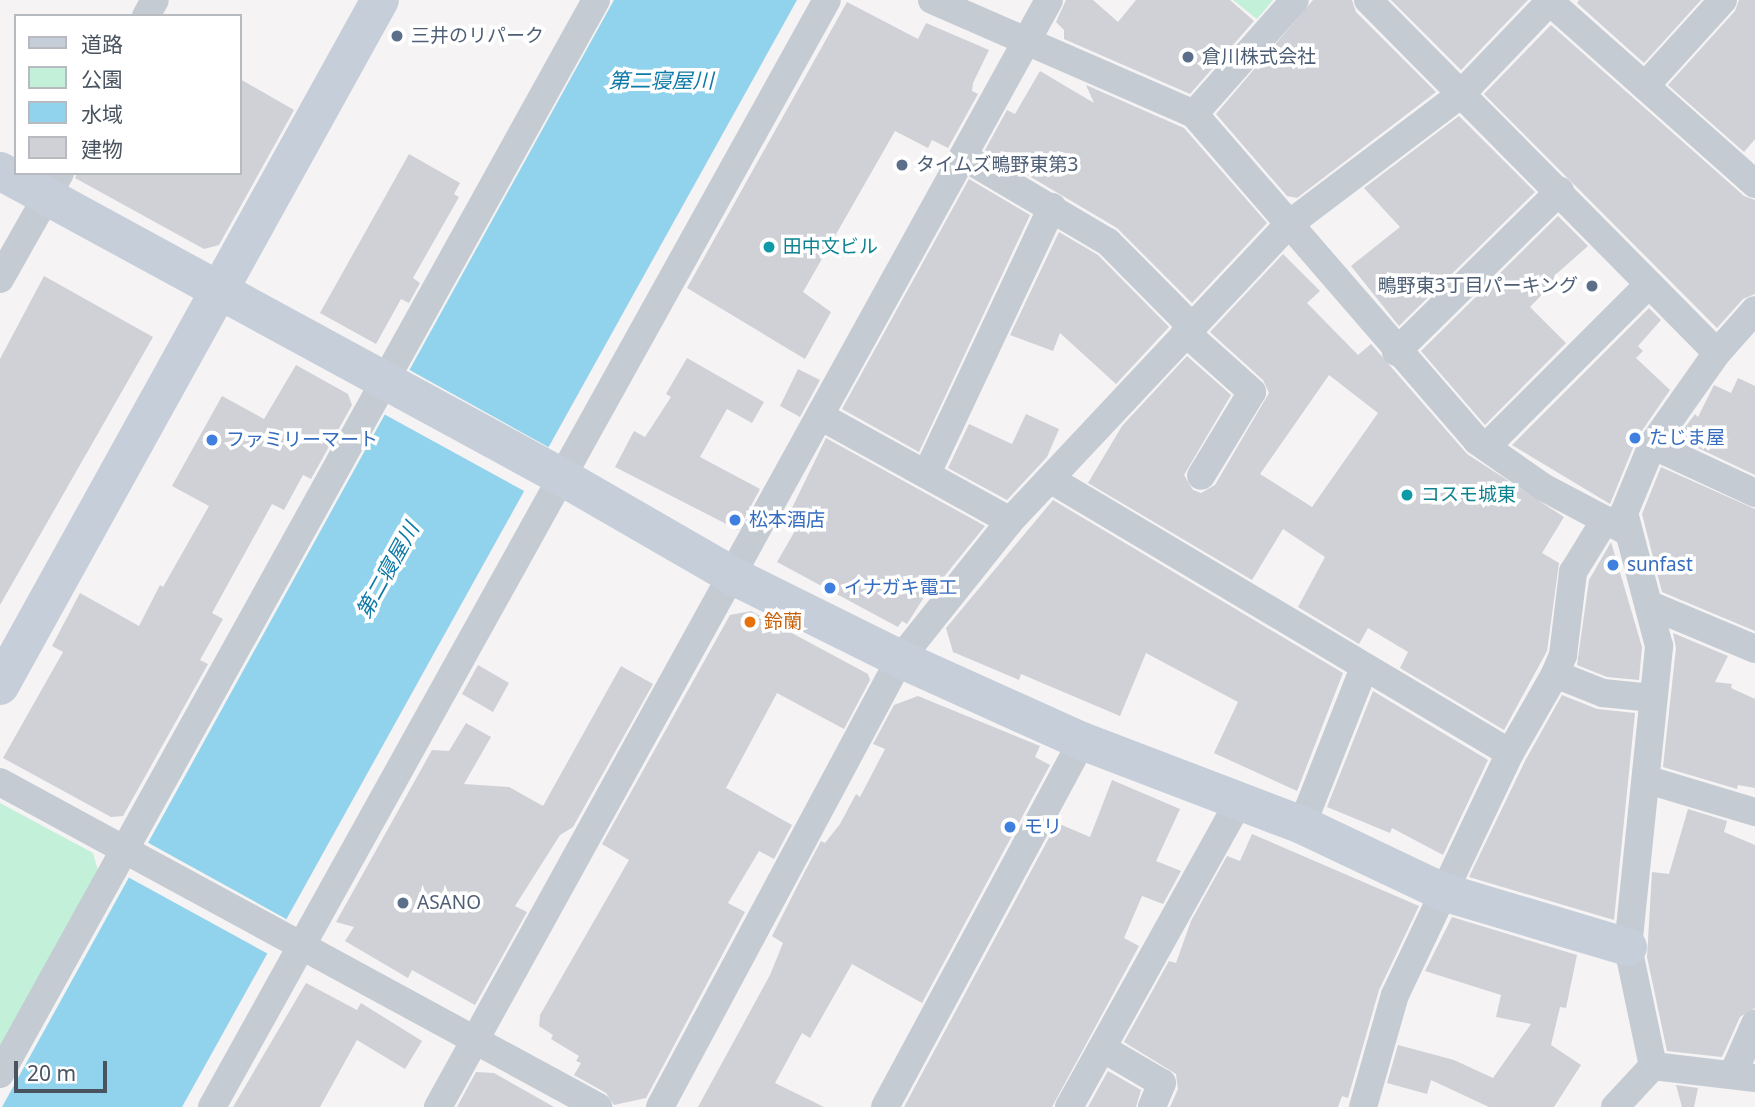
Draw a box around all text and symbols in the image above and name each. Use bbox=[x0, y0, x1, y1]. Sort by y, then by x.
legend bbox=[14, 14, 242, 175]
place label: 三井のリパーク bbox=[411, 25, 544, 47]
marker: 三井のリパーク bbox=[389, 28, 405, 44]
text: 道路 bbox=[81, 30, 123, 58]
place label: 倉川株式会社 bbox=[1202, 46, 1316, 68]
marker: 倉川株式会社 bbox=[1180, 49, 1196, 65]
text: 公園 bbox=[81, 65, 123, 93]
water label: 第二寝屋川 bbox=[609, 67, 713, 93]
text: 水域 bbox=[81, 100, 123, 128]
text: 建物 bbox=[81, 135, 123, 163]
place label: タイムズ鴫野東第3 bbox=[916, 154, 1079, 176]
marker: タイムズ鴫野東第3 bbox=[894, 157, 910, 173]
place label: 田中文ビル bbox=[783, 236, 878, 258]
marker: 田中文ビル bbox=[761, 239, 777, 255]
place label: 鴫野東3丁目パーキング bbox=[1377, 275, 1578, 297]
marker: 鴫野東3丁目パーキング bbox=[1584, 278, 1600, 294]
place label: たじま屋 bbox=[1649, 427, 1725, 449]
place label: ファミリーマート bbox=[226, 429, 378, 451]
marker: たじま屋 bbox=[1627, 430, 1643, 446]
marker: ファミリーマート bbox=[204, 432, 220, 448]
place label: コスモ城東 bbox=[1421, 484, 1516, 506]
marker: コスモ城東 bbox=[1399, 487, 1415, 503]
place label: 松本酒店 bbox=[749, 509, 825, 531]
marker: 松本酒店 bbox=[727, 512, 743, 528]
water label: 第二寝屋川 bbox=[351, 518, 423, 622]
place label: sunfast bbox=[1627, 554, 1693, 576]
marker: sunfast bbox=[1605, 557, 1621, 573]
place label: イナガキ電工 bbox=[844, 577, 958, 599]
marker: イナガキ電工 bbox=[822, 580, 838, 596]
place label: 鈴蘭 bbox=[764, 611, 802, 633]
marker: 鈴蘭 bbox=[742, 614, 758, 630]
place label: モリ bbox=[1024, 816, 1062, 838]
marker: モリ bbox=[1002, 819, 1018, 835]
place label: ASANO bbox=[417, 892, 481, 914]
marker: ASANO bbox=[395, 895, 411, 911]
scale bar bbox=[18, 1048, 110, 1092]
text: 20 m bbox=[27, 1059, 76, 1087]

